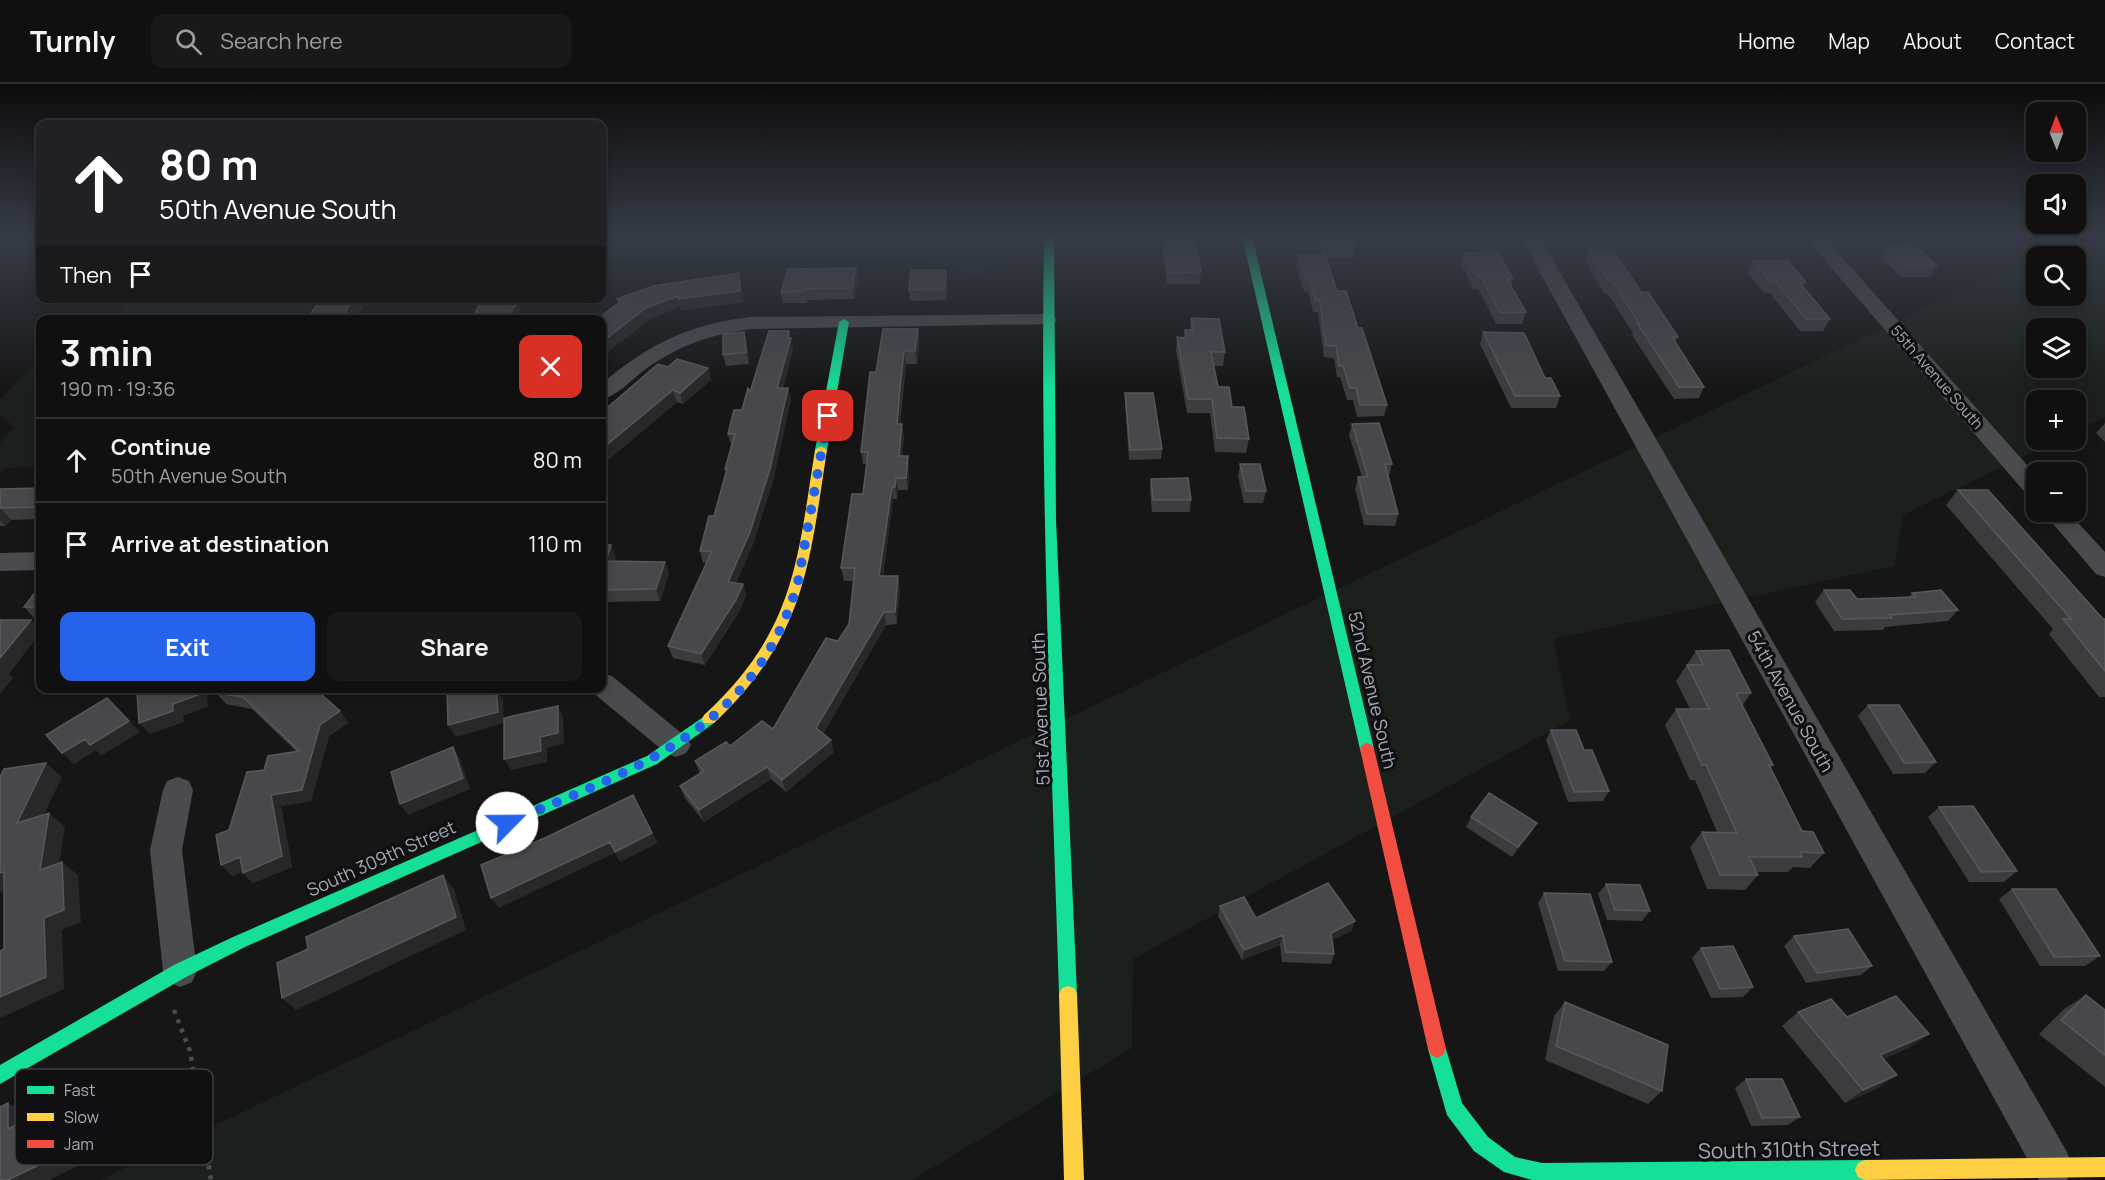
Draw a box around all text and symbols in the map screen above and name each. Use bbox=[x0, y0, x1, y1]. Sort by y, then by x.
search box bbox=[151, 14, 571, 68]
text: Turnly bbox=[30, 22, 115, 60]
icon: search bbox=[172, 25, 205, 58]
text: Search here bbox=[220, 26, 343, 56]
text: Home bbox=[1738, 27, 1795, 55]
text: Map bbox=[1828, 27, 1870, 55]
text: About bbox=[1903, 27, 1962, 55]
text: Contact bbox=[1995, 27, 2075, 55]
north arrow bbox=[2026, 102, 2086, 162]
map controls bbox=[2026, 102, 2086, 522]
text: 80 m bbox=[159, 135, 259, 193]
icon: ahead bbox=[60, 144, 138, 222]
button: sound bbox=[2026, 174, 2086, 234]
text: 50th Avenue South bbox=[159, 190, 397, 227]
button: search bbox=[2026, 246, 2086, 306]
icon: arrive bbox=[124, 258, 157, 291]
text: Then bbox=[60, 260, 112, 290]
button: layers bbox=[2026, 318, 2086, 378]
street label: 55th Avenue South bbox=[1886, 320, 1988, 434]
text: 3 min bbox=[60, 328, 153, 377]
button: close bbox=[519, 335, 582, 398]
text: 190 m · 19:36 bbox=[60, 375, 176, 402]
pin bbox=[802, 390, 853, 441]
button: + bbox=[2026, 390, 2086, 450]
icon: arrive bbox=[811, 399, 844, 432]
text: Continue bbox=[111, 432, 211, 462]
icon: ahead bbox=[60, 444, 93, 477]
text: 80 m bbox=[533, 445, 582, 475]
text: 50th Avenue South bbox=[111, 462, 287, 489]
button: − bbox=[2026, 462, 2086, 522]
icon: arrive bbox=[60, 528, 93, 561]
text: Arrive at destination bbox=[111, 529, 329, 559]
text: 110 m bbox=[528, 529, 582, 559]
street label: 52nd Avenue South bbox=[1343, 609, 1403, 771]
button: Exit bbox=[60, 612, 315, 681]
button: Share bbox=[327, 612, 582, 681]
street label: 54th Avenue South bbox=[1742, 626, 1840, 776]
street label: 51st Avenue South bbox=[1025, 632, 1055, 786]
position arrow bbox=[475, 791, 539, 855]
street label: South 309th Street bbox=[303, 814, 459, 902]
legend bbox=[15, 1069, 213, 1165]
text: Fast bbox=[64, 1079, 95, 1101]
text: Slow bbox=[64, 1106, 99, 1128]
text: Jam bbox=[64, 1133, 94, 1155]
street label: South 310th Street bbox=[1698, 1133, 1880, 1165]

